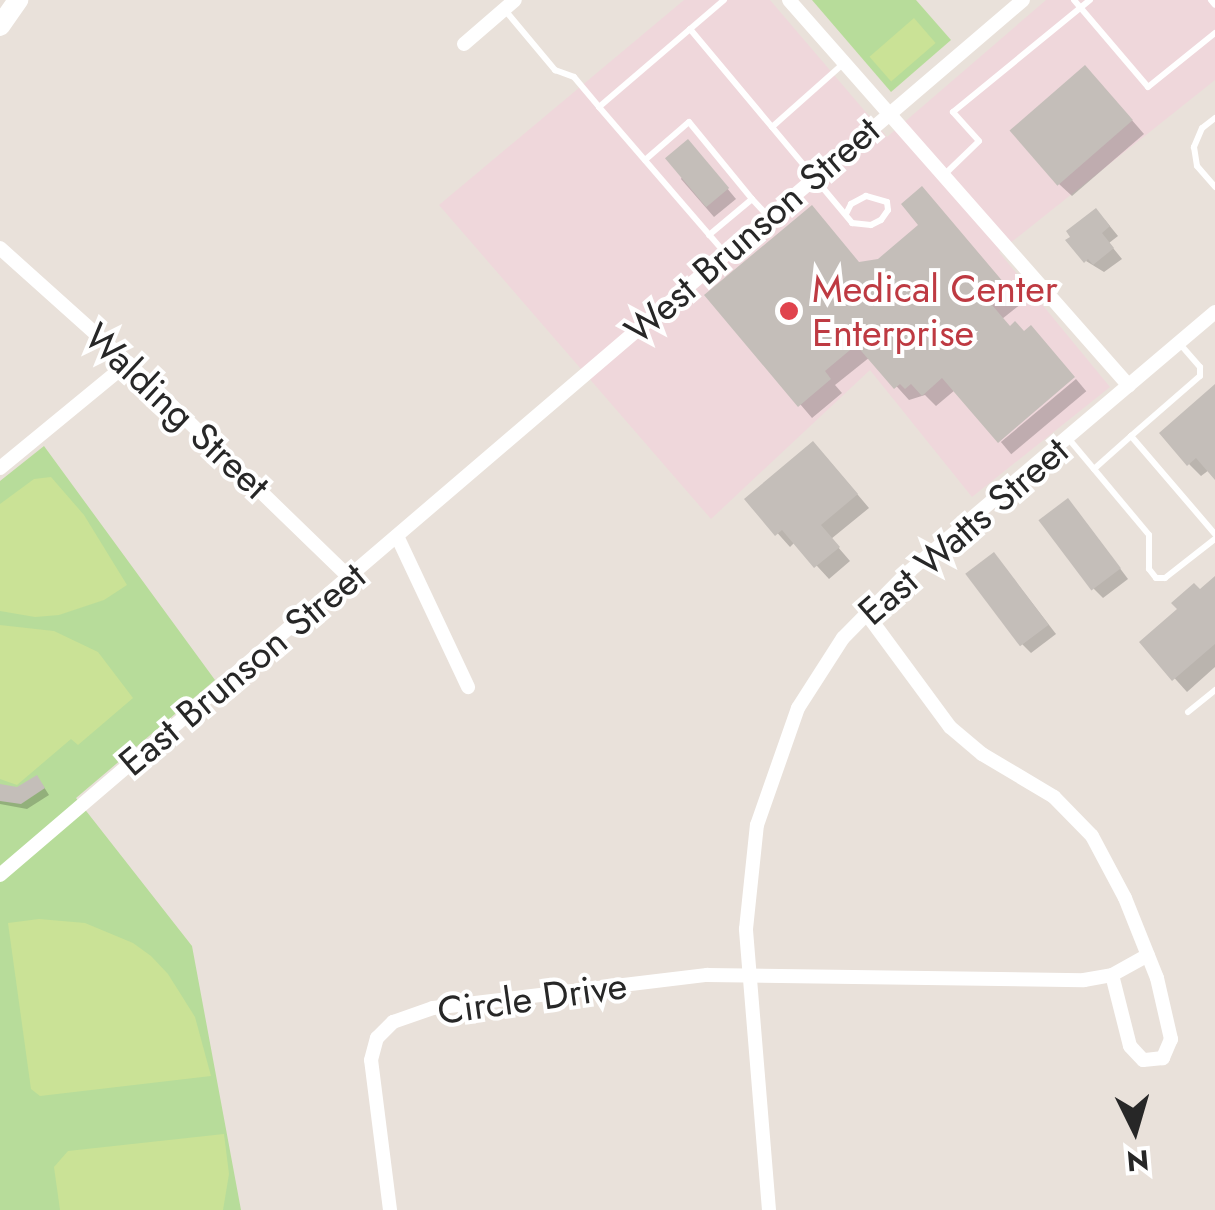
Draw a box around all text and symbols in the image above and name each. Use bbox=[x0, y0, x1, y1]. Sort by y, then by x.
street label: West Brunson Street bbox=[615, 107, 889, 353]
place label: Medical Center Enterprise bbox=[812, 266, 1058, 356]
marker: Medical Center Enterprise bbox=[776, 298, 802, 324]
street label: Walding Street bbox=[75, 314, 279, 508]
street label: East Watts Street bbox=[849, 428, 1077, 634]
street label: East Brunson Street bbox=[110, 553, 374, 785]
street label: Circle Drive bbox=[434, 962, 630, 1034]
north arrow bbox=[1085, 1080, 1185, 1180]
text: N bbox=[1125, 1139, 1151, 1182]

